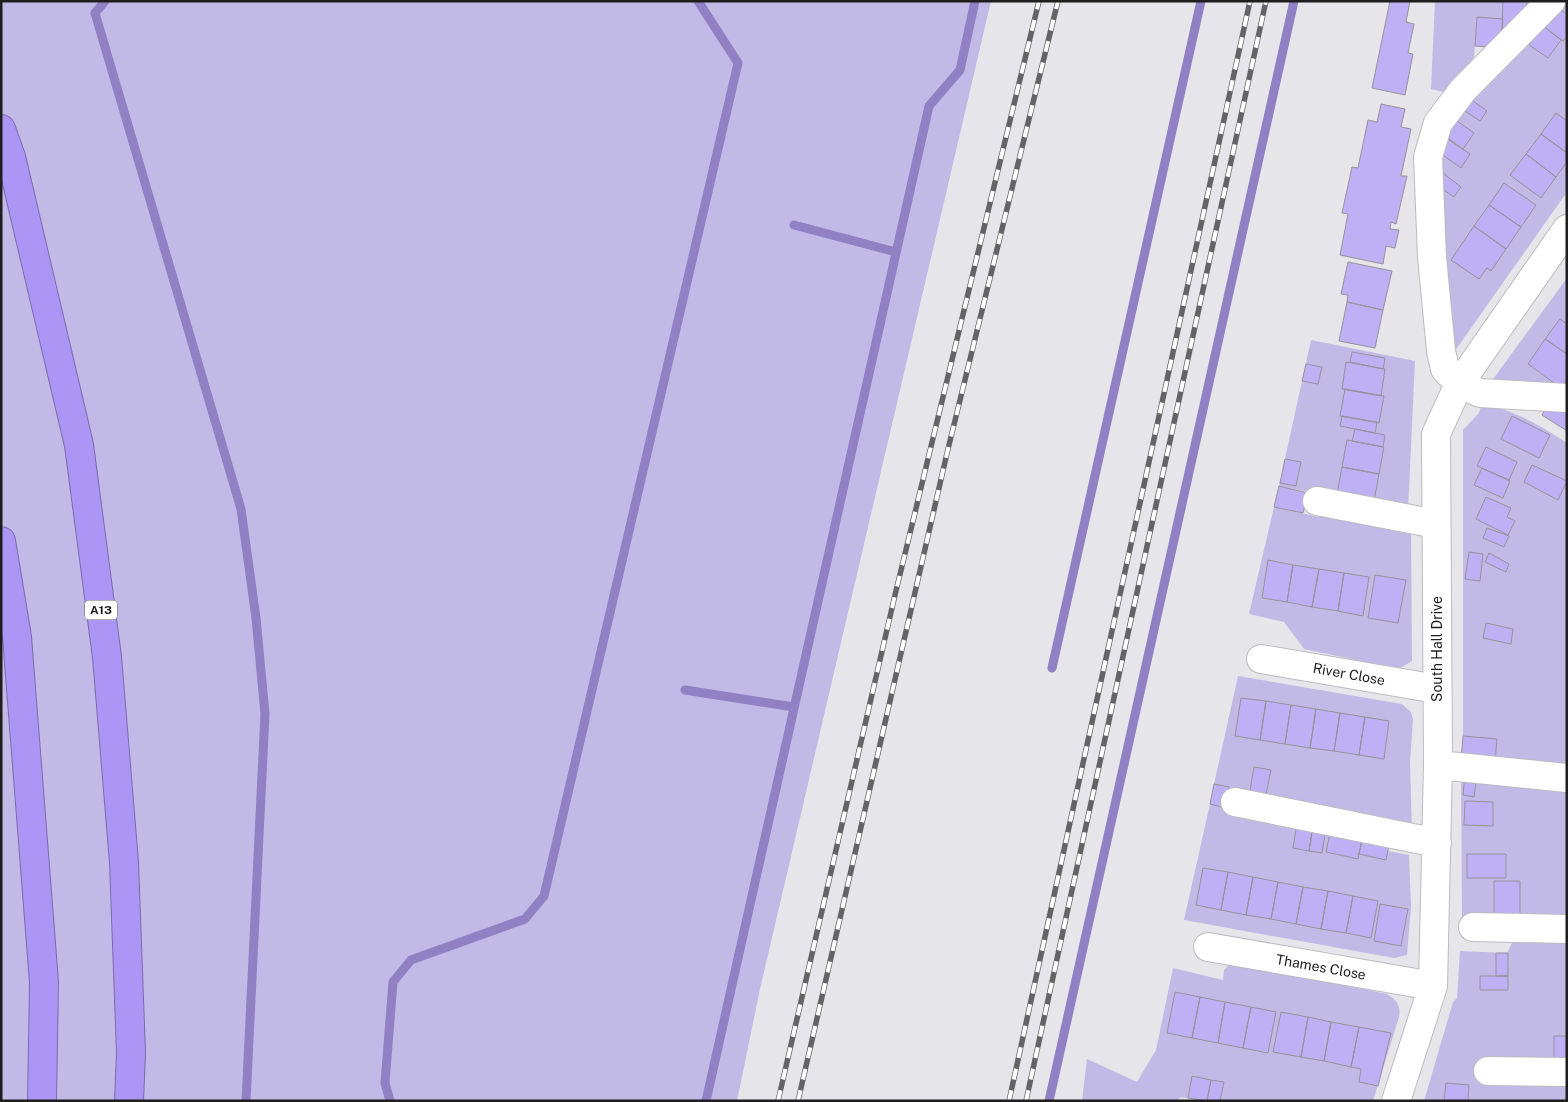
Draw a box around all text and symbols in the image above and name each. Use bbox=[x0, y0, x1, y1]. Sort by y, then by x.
street label: South Hall Drive bbox=[1429, 596, 1445, 702]
road number: A13 bbox=[85, 600, 117, 620]
street label: River Close bbox=[1312, 660, 1386, 688]
street label: Thames Close bbox=[1275, 951, 1367, 983]

